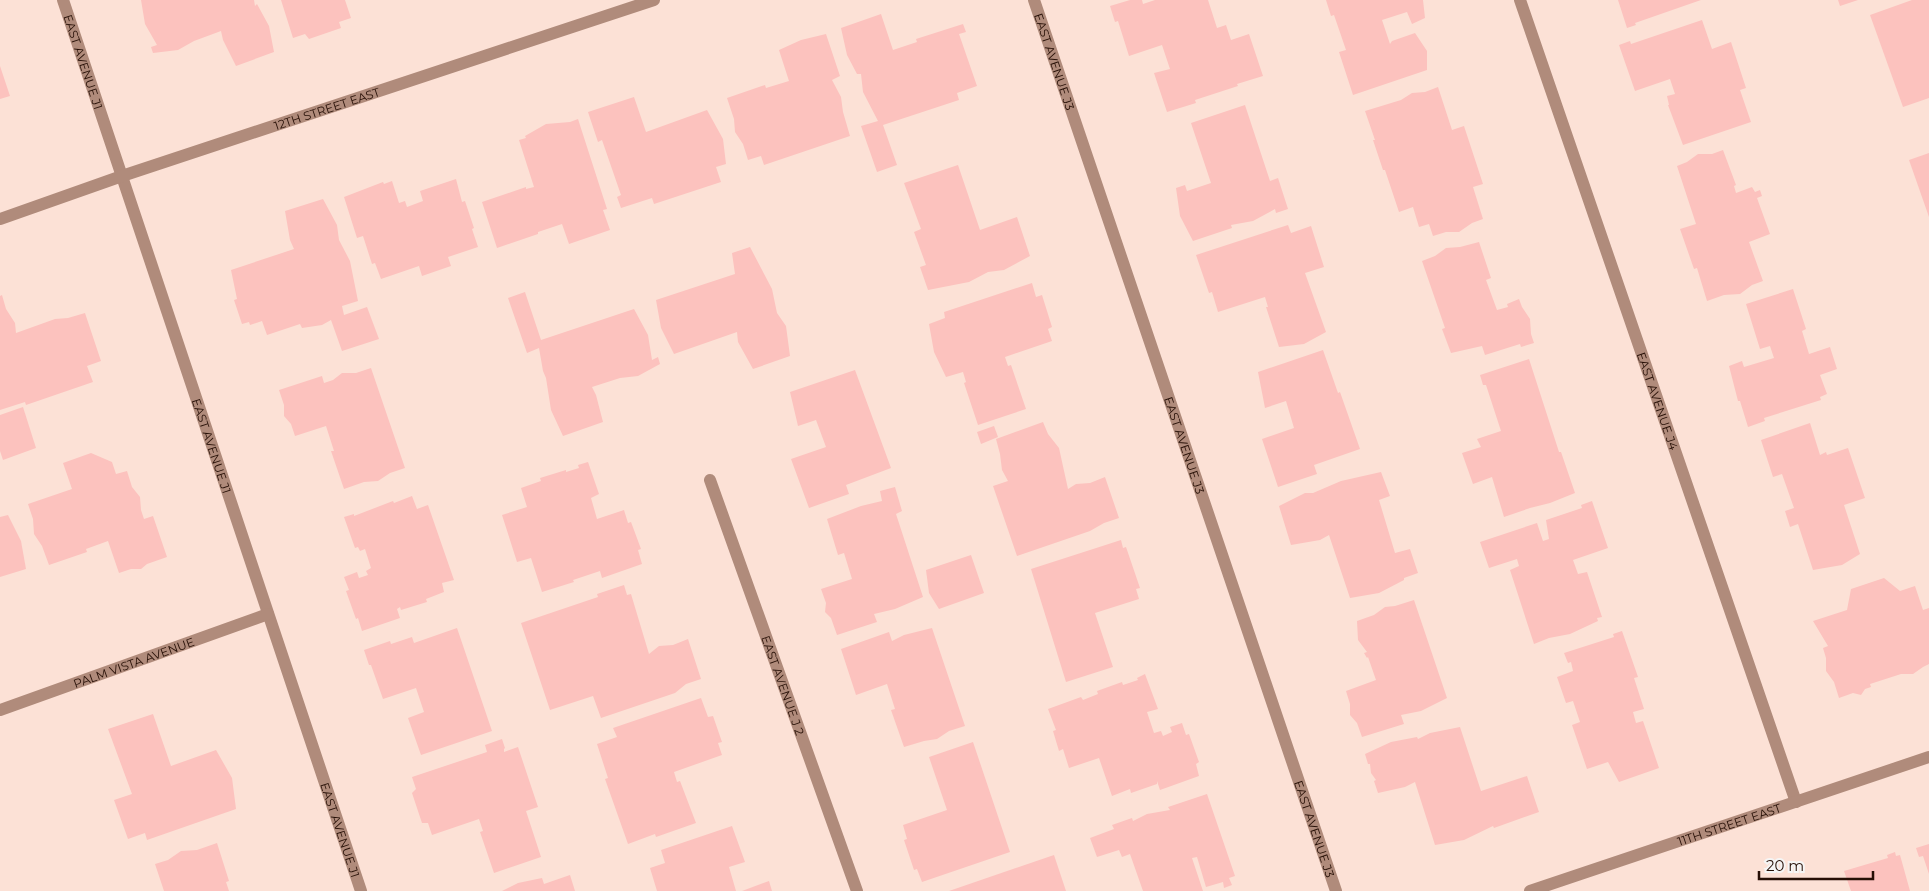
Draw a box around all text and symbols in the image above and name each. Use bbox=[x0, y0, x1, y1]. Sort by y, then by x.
street label: EAST AVENUE J3 bbox=[1031, 11, 1078, 112]
street label: EAST AVENUE J1 bbox=[61, 12, 106, 111]
street label: 12TH STREET EAST bbox=[272, 84, 382, 133]
street label: EAST AVENUE J4 bbox=[1634, 350, 1682, 452]
street label: EAST AVENUE J3 bbox=[1161, 395, 1208, 496]
street label: EAST AVENUE J1 bbox=[189, 396, 235, 495]
street label: EAST AVENUE J 2 bbox=[759, 633, 808, 737]
street label: PALM VISTA AVENUE bbox=[71, 634, 196, 691]
street label: EAST AVENUE J3 bbox=[1291, 778, 1338, 879]
street label: EAST AVENUE J1 bbox=[318, 780, 363, 879]
street label: 11TH STREET EAST bbox=[1675, 800, 1783, 848]
scale bar bbox=[1759, 848, 1873, 880]
text: 20 m bbox=[1766, 856, 1804, 875]

